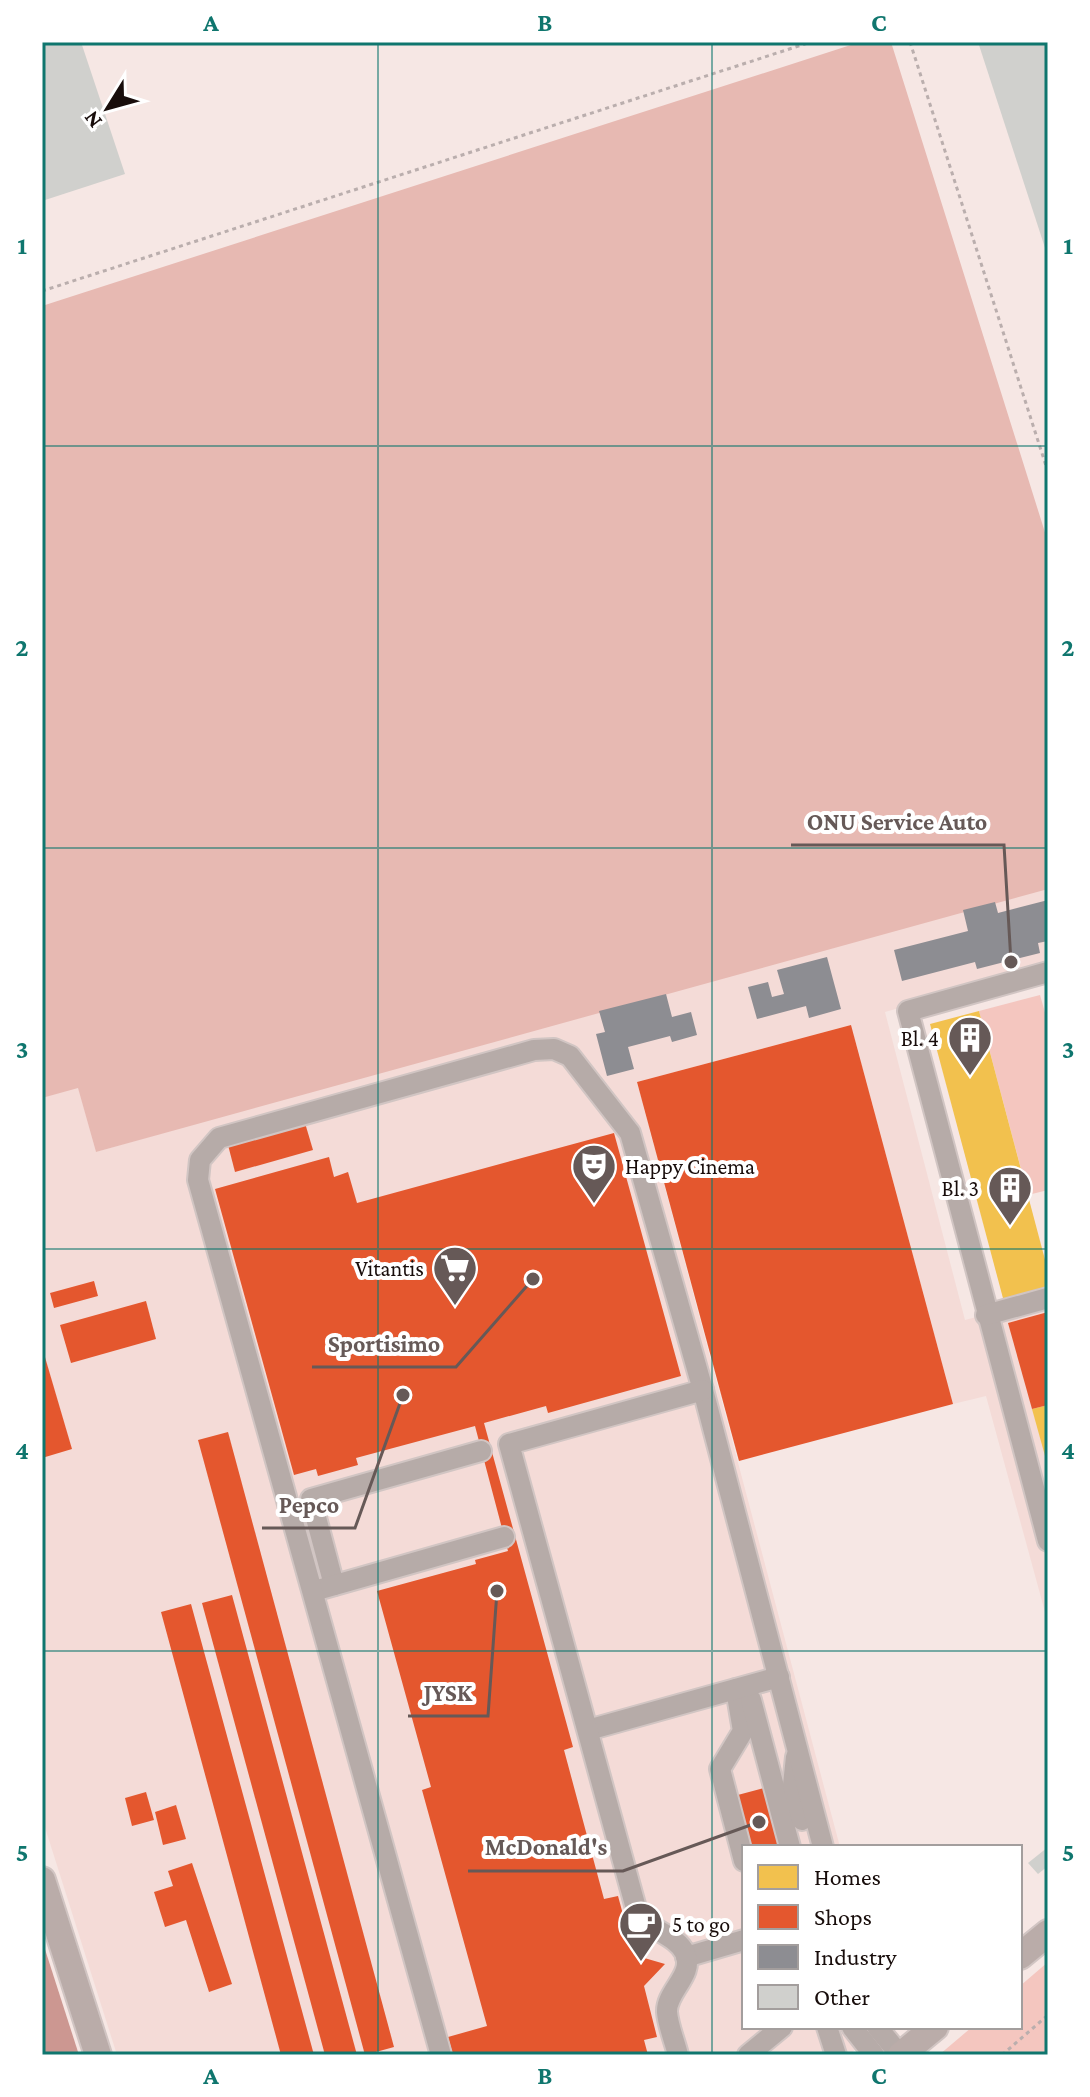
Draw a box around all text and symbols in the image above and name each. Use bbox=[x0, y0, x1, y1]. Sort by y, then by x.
text: A bbox=[202, 8, 219, 37]
text: B bbox=[537, 8, 553, 37]
text: C bbox=[871, 8, 887, 37]
north arrow bbox=[68, 68, 148, 148]
text: N bbox=[78, 106, 107, 133]
text: 1 bbox=[17, 231, 27, 260]
text: 1 bbox=[1063, 231, 1073, 260]
text: 2 bbox=[15, 633, 29, 662]
text: 2 bbox=[1061, 633, 1075, 662]
callout: ONU Service Auto bbox=[791, 797, 1004, 845]
text: ONU Service Auto bbox=[807, 808, 987, 835]
building icon: Bl. 4 bbox=[946, 1014, 994, 1077]
place label: Bl. 4 bbox=[901, 1026, 939, 1051]
text: 3 bbox=[16, 1035, 28, 1064]
text: 3 bbox=[1062, 1035, 1074, 1064]
theatre icon: Happy Cinema bbox=[570, 1142, 618, 1205]
place label: Happy Cinema bbox=[625, 1154, 755, 1179]
building icon: Bl. 3 bbox=[986, 1164, 1034, 1227]
place label: Bl. 3 bbox=[942, 1176, 979, 1201]
supermarket icon: Vitantis bbox=[431, 1244, 479, 1307]
place label: Vitantis bbox=[355, 1256, 424, 1281]
callout: Sportisimo bbox=[312, 1319, 456, 1367]
text: Sportisimo bbox=[328, 1330, 440, 1357]
text: 4 bbox=[15, 1436, 29, 1465]
text: 4 bbox=[1061, 1436, 1075, 1465]
callout: Pepco bbox=[262, 1480, 355, 1528]
text: Pepco bbox=[279, 1491, 339, 1518]
callout: JYSK bbox=[408, 1668, 488, 1716]
text: JYSK bbox=[421, 1679, 473, 1706]
callout: McDonald's bbox=[468, 1823, 623, 1871]
text: McDonald's bbox=[485, 1833, 608, 1860]
text: 5 bbox=[16, 1838, 28, 1867]
text: 5 bbox=[1062, 1838, 1074, 1867]
legend bbox=[742, 1845, 1022, 2029]
text: Homes bbox=[814, 1863, 881, 1890]
cafe icon: 5 to go bbox=[617, 1900, 665, 1963]
text: Shops bbox=[814, 1903, 872, 1930]
place label: 5 to go bbox=[672, 1912, 730, 1937]
text: Industry bbox=[814, 1943, 897, 1970]
text: Other bbox=[814, 1983, 870, 2010]
text: A bbox=[202, 2061, 219, 2090]
text: B bbox=[537, 2061, 553, 2090]
text: C bbox=[871, 2061, 887, 2090]

